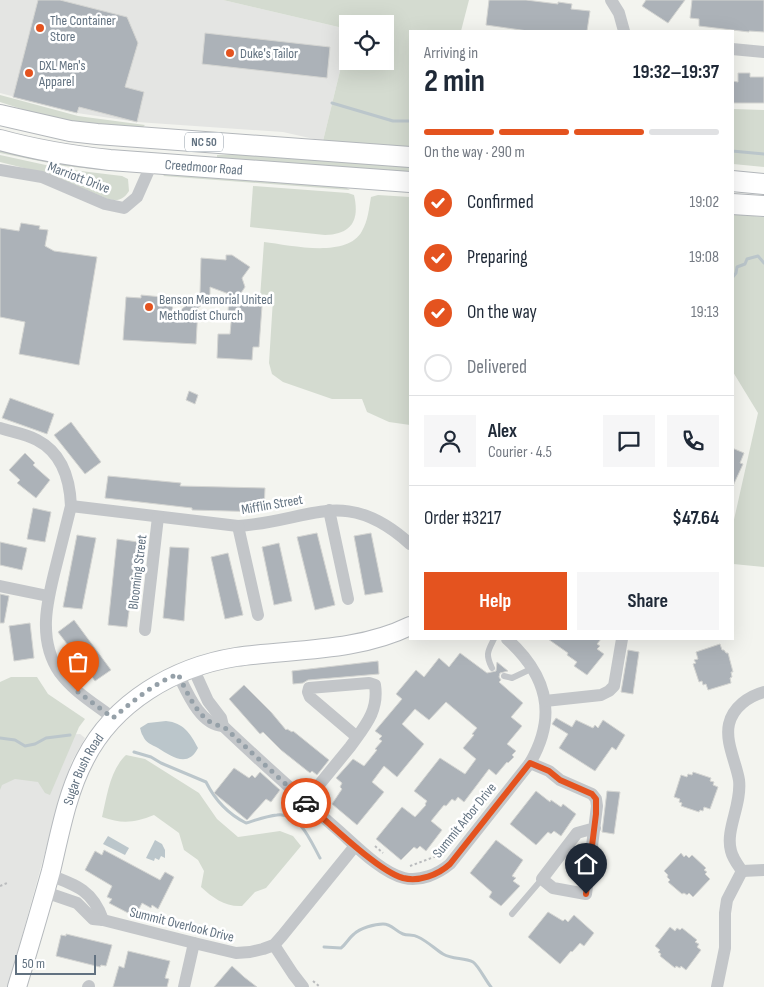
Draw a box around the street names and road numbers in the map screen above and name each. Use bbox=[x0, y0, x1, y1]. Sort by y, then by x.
road number: NC 50 bbox=[185, 132, 223, 152]
street label: Creedmoor Road bbox=[164, 156, 243, 179]
street label: Marriott Drive bbox=[45, 158, 112, 197]
street label: Mifflin Street bbox=[240, 491, 304, 518]
street label: Blooming Street bbox=[124, 534, 151, 611]
street label: Sugar Bush Road bbox=[59, 730, 107, 807]
street label: Summit Arbor Drive bbox=[429, 779, 500, 861]
street label: Summit Overlook Drive bbox=[128, 903, 236, 946]

